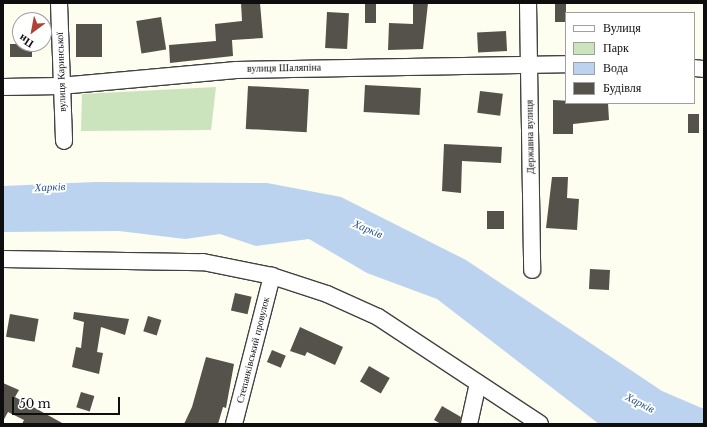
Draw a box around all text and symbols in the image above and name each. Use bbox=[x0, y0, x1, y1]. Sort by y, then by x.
north arrow bbox=[12, 12, 52, 52]
legend bbox=[565, 12, 695, 104]
text: Вулиця bbox=[603, 20, 641, 35]
text: Пн bbox=[16, 31, 36, 51]
street label: вулиця Каринської bbox=[54, 32, 68, 112]
text: Парк bbox=[603, 40, 629, 55]
text: Вода bbox=[603, 60, 628, 75]
street label: вулиця Шаляпіна bbox=[247, 61, 321, 75]
text: Будівля bbox=[603, 80, 641, 95]
street label: Державна вулиця bbox=[523, 100, 537, 174]
water label: Харків bbox=[34, 180, 66, 194]
water label: Харків bbox=[351, 217, 385, 241]
street label: Степанківський провулок bbox=[234, 295, 272, 405]
scale bar bbox=[14, 389, 122, 415]
water label: Харків bbox=[623, 390, 657, 416]
text: 50 m bbox=[19, 396, 51, 411]

